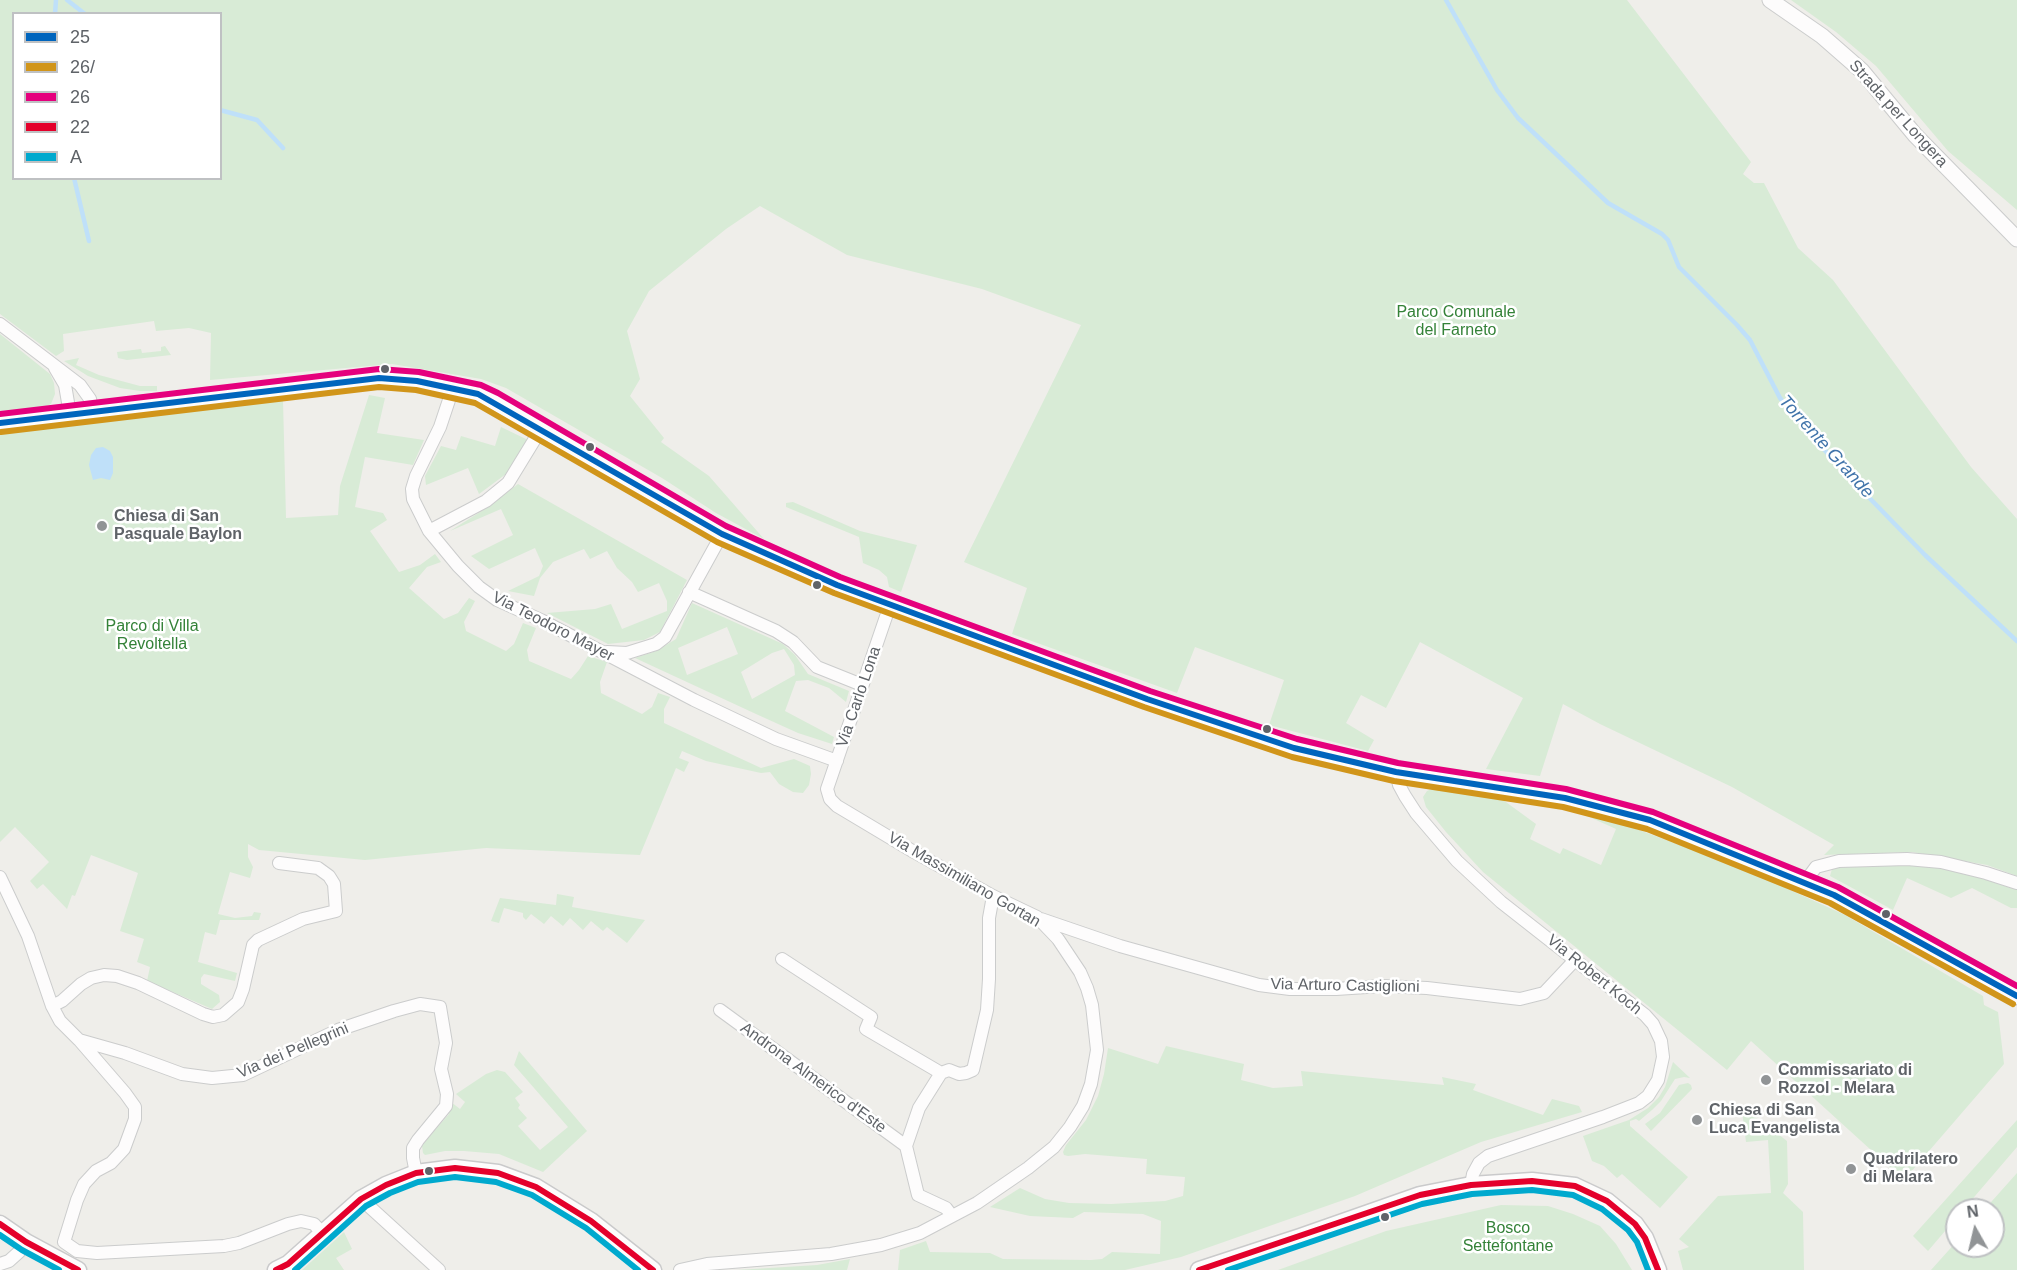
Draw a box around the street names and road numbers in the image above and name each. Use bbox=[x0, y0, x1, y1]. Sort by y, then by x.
street label: Strada per Longera bbox=[1845, 56, 1951, 172]
street label: Via Teodoro Mayer bbox=[489, 588, 617, 666]
street label: Via Carlo Lona bbox=[833, 644, 885, 750]
street label: Via Massimiliano Gortan bbox=[884, 828, 1044, 932]
street label: Via Robert Koch bbox=[1543, 931, 1645, 1019]
street label: Via Arturo Castiglioni bbox=[1270, 975, 1420, 997]
street label: Via dei Pellegrini bbox=[235, 1019, 351, 1083]
street label: Androna Almerico d'Este bbox=[736, 1019, 890, 1137]

